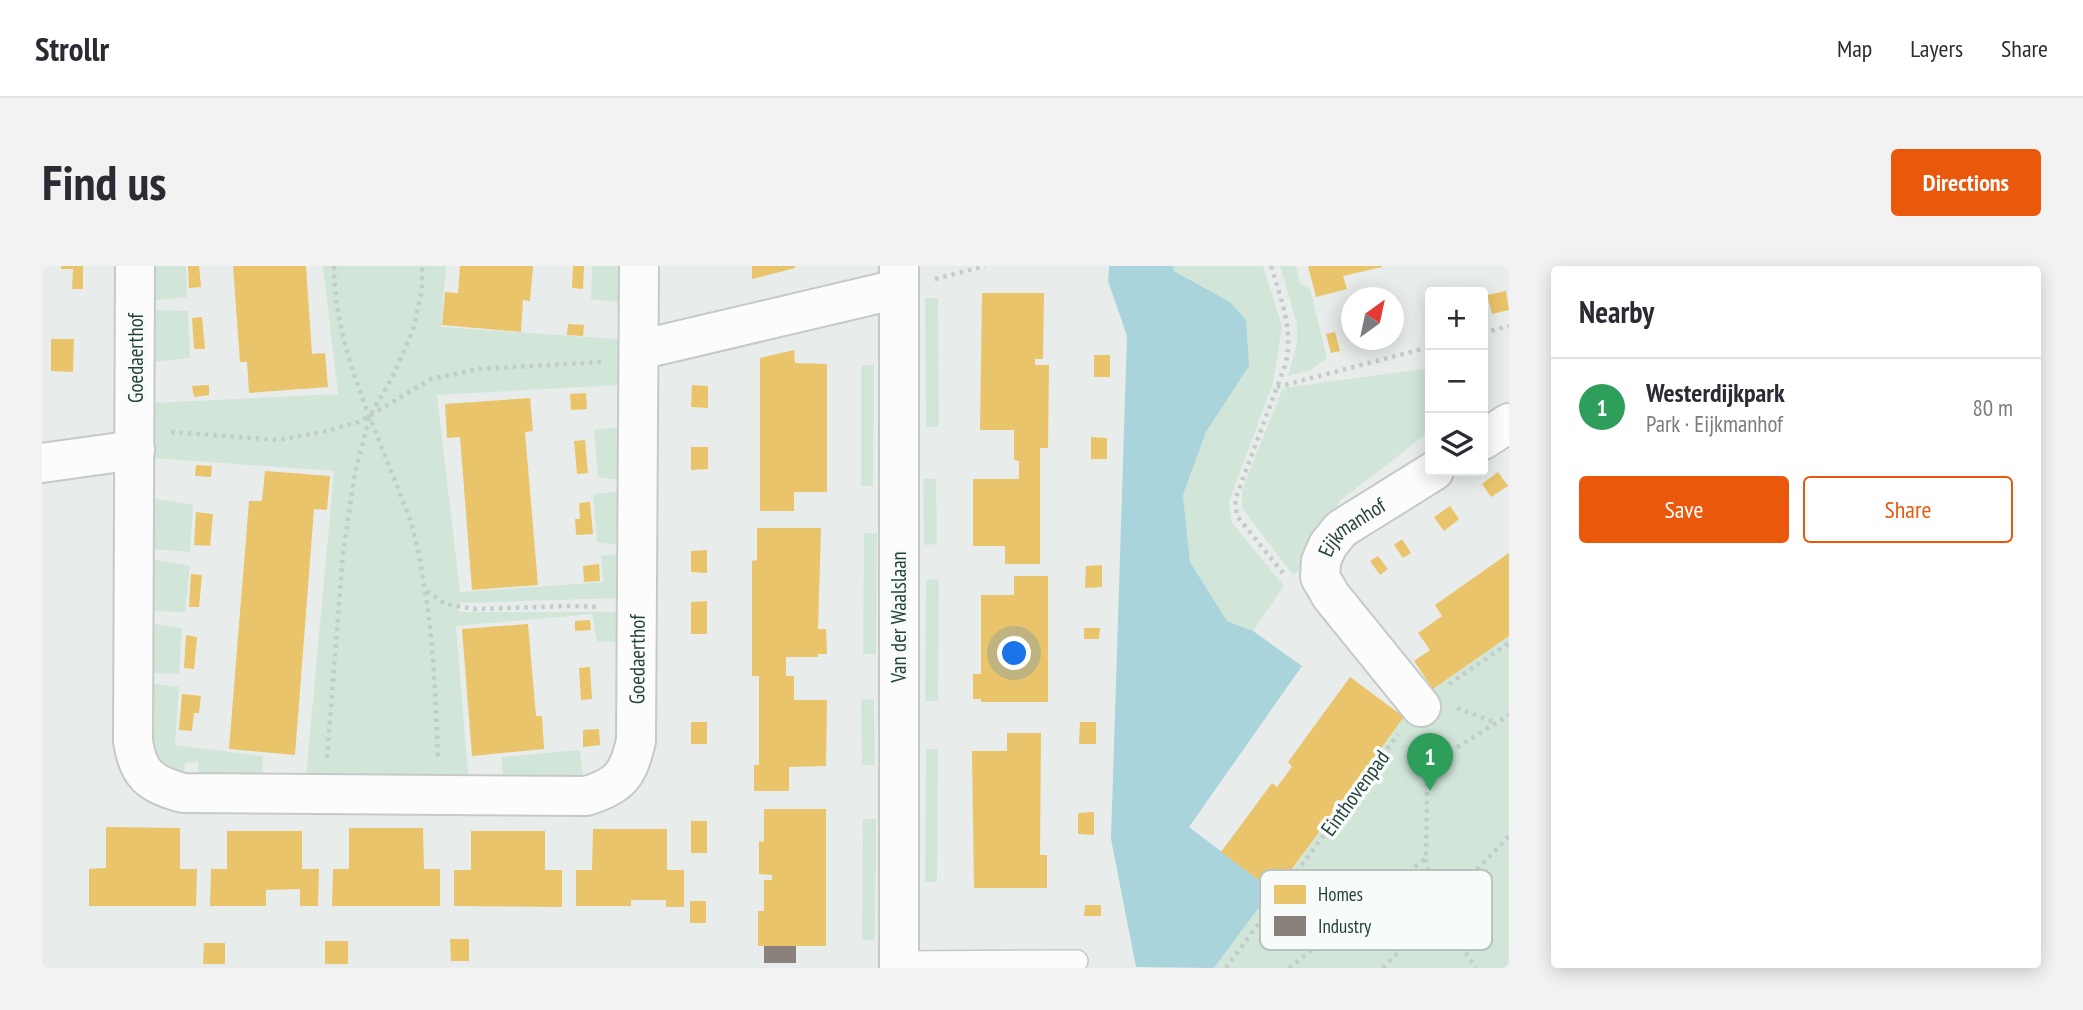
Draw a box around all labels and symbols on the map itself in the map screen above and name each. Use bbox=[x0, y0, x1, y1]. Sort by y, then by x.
north arrow bbox=[1341, 287, 1404, 350]
street label: Goedaerthof bbox=[122, 313, 149, 403]
street label: Eijkmanhof bbox=[1311, 491, 1391, 560]
street label: Van der Waalslaan bbox=[885, 551, 912, 684]
street label: Goedaerthof bbox=[623, 614, 650, 704]
your location bbox=[997, 636, 1031, 670]
pin: 1 bbox=[1407, 733, 1453, 791]
street label: Einthovenpad bbox=[1315, 745, 1395, 841]
legend bbox=[1260, 870, 1492, 950]
text: Homes bbox=[1318, 882, 1363, 906]
text: Industry bbox=[1318, 914, 1372, 938]

